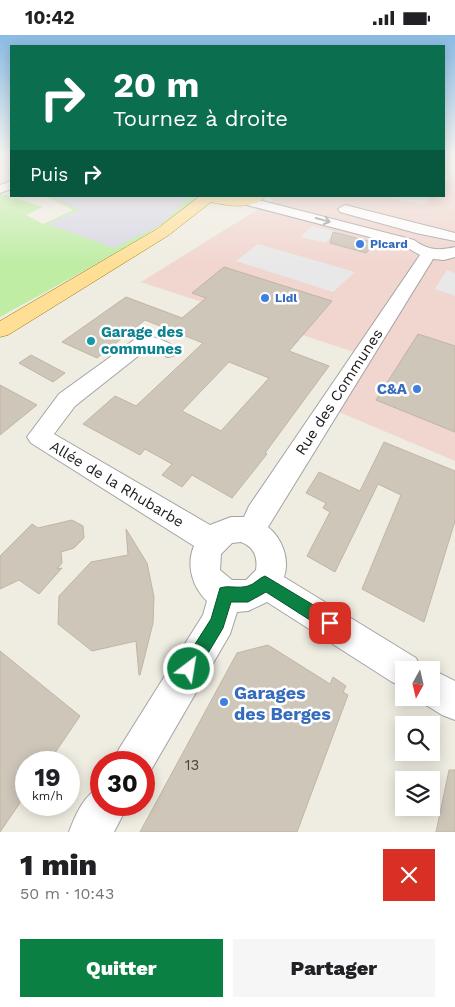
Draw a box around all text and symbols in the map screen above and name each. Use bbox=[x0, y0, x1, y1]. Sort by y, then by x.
text: 10:42 bbox=[25, 6, 75, 29]
text: 20 m bbox=[113, 64, 199, 106]
icon: right bbox=[30, 65, 95, 130]
text: Tournez à droite bbox=[113, 106, 288, 131]
icon: right bbox=[78, 160, 106, 188]
text: Puis bbox=[30, 163, 68, 186]
one-way arrow bbox=[314, 216, 330, 225]
place label: Picard bbox=[370, 237, 408, 251]
marker: Picard bbox=[354, 238, 366, 250]
place label: Lidl bbox=[275, 291, 297, 305]
marker: Lidl bbox=[259, 292, 271, 304]
place label: Garage des communes bbox=[101, 323, 183, 358]
street label: Rue des Communes bbox=[291, 325, 387, 459]
marker: Garage des communes bbox=[85, 335, 97, 347]
place label: C&A bbox=[377, 380, 408, 398]
marker: C&A bbox=[411, 383, 423, 395]
street label: Allée de la Rhubarbe bbox=[47, 437, 187, 531]
pin bbox=[309, 602, 351, 644]
icon: arrive bbox=[316, 609, 344, 637]
position arrow bbox=[162, 642, 214, 694]
north arrow bbox=[395, 661, 440, 706]
map controls bbox=[395, 661, 440, 816]
place label: Garages des Berges bbox=[234, 682, 331, 724]
marker: Garages des Berges bbox=[218, 696, 230, 708]
button: search bbox=[395, 716, 440, 761]
speed limit sign: 30 bbox=[90, 751, 155, 816]
house number: 13 bbox=[185, 756, 199, 774]
text: 19 bbox=[34, 763, 61, 792]
button: layers bbox=[395, 771, 440, 816]
text: km/h bbox=[32, 789, 63, 803]
text: 1 min bbox=[20, 847, 97, 882]
button: close bbox=[383, 849, 435, 901]
text: 50 m · 10:43 bbox=[20, 884, 114, 903]
button: Quitter bbox=[20, 939, 223, 997]
button: Partager bbox=[233, 939, 435, 997]

